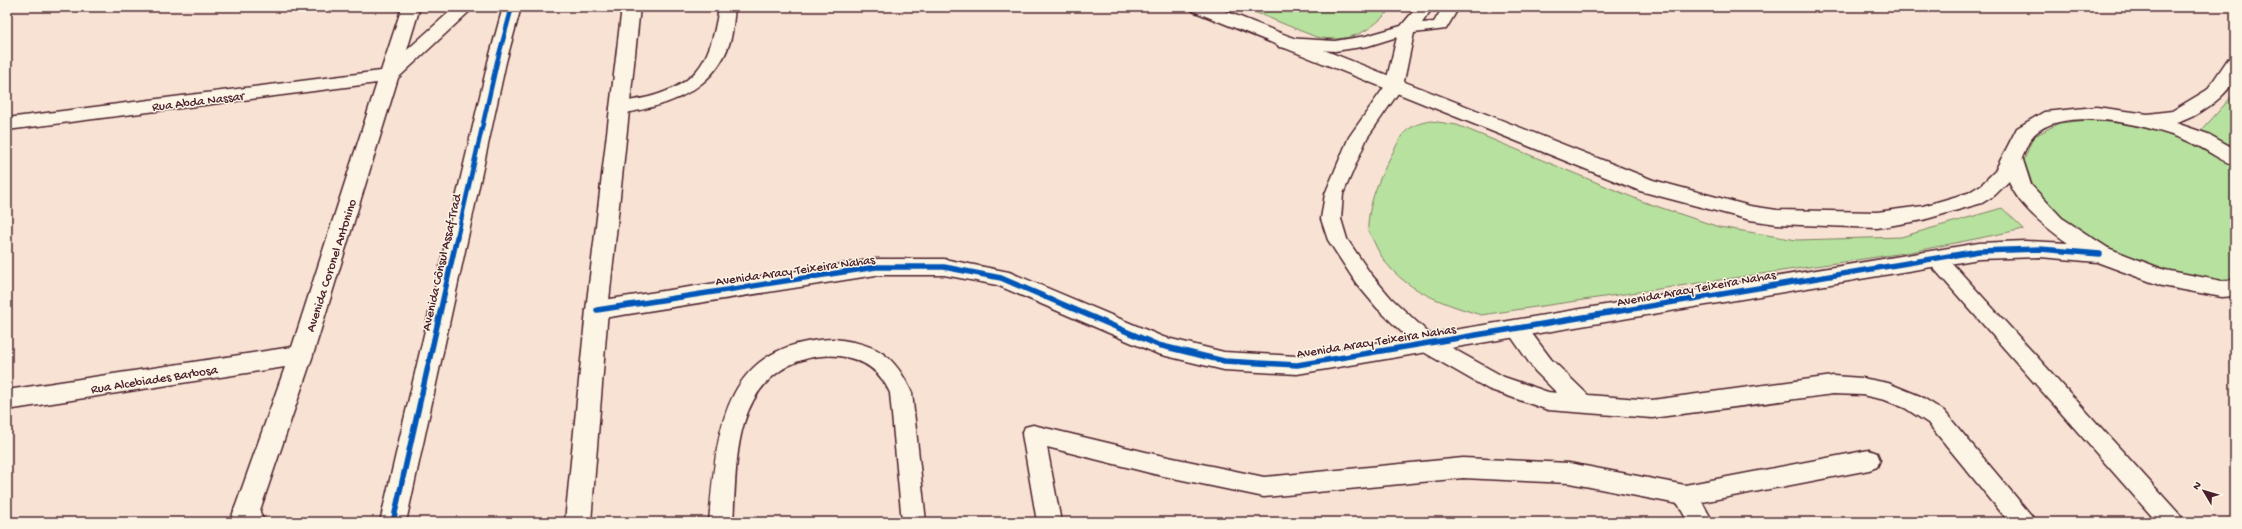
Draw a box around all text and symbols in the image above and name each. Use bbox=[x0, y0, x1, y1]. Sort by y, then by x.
street label: Rua Abda Nassar bbox=[151, 89, 247, 116]
street label: Avenida Cônsul Assaf Trad bbox=[419, 191, 466, 332]
street label: Avenida Coronel Antonino bbox=[304, 197, 361, 334]
street label: Avenida Aracy Teixeira Nahas bbox=[715, 253, 877, 290]
street label: Avenida Aracy Teixeira Nahas bbox=[1616, 268, 1778, 311]
street label: Avenida Aracy Teixeira Nahas bbox=[1296, 322, 1458, 362]
street label: Rua Alcebiades Barbosa bbox=[90, 363, 220, 398]
north arrow bbox=[2184, 471, 2224, 511]
text: N bbox=[2191, 480, 2205, 493]

